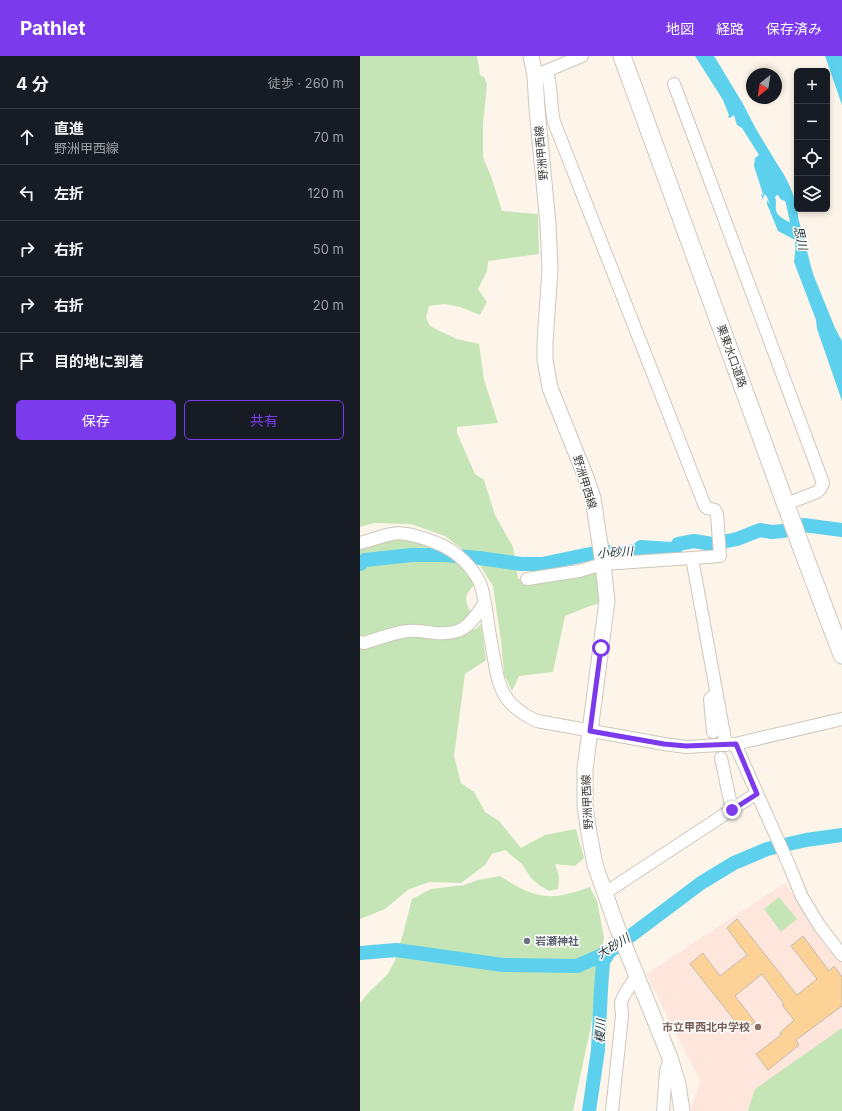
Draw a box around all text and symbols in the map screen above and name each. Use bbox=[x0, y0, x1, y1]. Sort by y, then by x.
text: Pathlet bbox=[20, 17, 85, 40]
text: 地図 bbox=[666, 20, 694, 37]
text: 経路 bbox=[716, 20, 744, 37]
text: 保存済み bbox=[766, 20, 822, 37]
north arrow bbox=[746, 68, 782, 104]
map controls bbox=[794, 68, 830, 212]
button: + bbox=[794, 68, 830, 104]
text: 4 分 bbox=[16, 74, 49, 94]
text: 徒歩 · 260 m bbox=[268, 75, 344, 91]
button: − bbox=[794, 104, 830, 140]
text: 直進 bbox=[54, 119, 84, 138]
street label: 野洲甲西線 bbox=[532, 125, 550, 181]
icon: ahead bbox=[16, 126, 38, 148]
text: 70 m bbox=[314, 129, 344, 145]
text: 野洲甲西線 bbox=[54, 140, 119, 156]
button: locate bbox=[794, 140, 830, 176]
button: layers bbox=[794, 176, 830, 212]
icon: left bbox=[16, 182, 38, 204]
text: 左折 bbox=[54, 184, 84, 203]
text: 120 m bbox=[308, 185, 344, 201]
water label: 思川 bbox=[791, 225, 811, 253]
icon: right bbox=[16, 238, 38, 260]
text: 右折 bbox=[54, 240, 84, 259]
text: 50 m bbox=[313, 241, 344, 257]
icon: right bbox=[16, 294, 38, 316]
text: 右折 bbox=[54, 296, 84, 315]
text: 20 m bbox=[313, 297, 344, 313]
street label: 栗東水口道路 bbox=[714, 323, 750, 389]
icon: arrive bbox=[16, 350, 38, 372]
text: 目的地に到着 bbox=[54, 352, 144, 371]
button: 保存 bbox=[16, 400, 176, 440]
button: 共有 bbox=[184, 400, 344, 440]
street label: 野洲甲西線 bbox=[570, 454, 600, 510]
water label: 小砂川 bbox=[597, 543, 635, 561]
route start bbox=[592, 639, 610, 657]
street label: 野洲甲西線 bbox=[579, 774, 595, 830]
route end bbox=[723, 801, 741, 819]
water label: 大砂川 bbox=[594, 929, 634, 962]
place label: 岩瀬神社 bbox=[535, 934, 579, 948]
marker: 岩瀬神社 bbox=[522, 936, 532, 946]
water label: 榎川 bbox=[592, 1017, 608, 1043]
place label: 市立甲西北中学校 bbox=[662, 1020, 750, 1034]
marker: 市立甲西北中学校 bbox=[753, 1022, 763, 1032]

